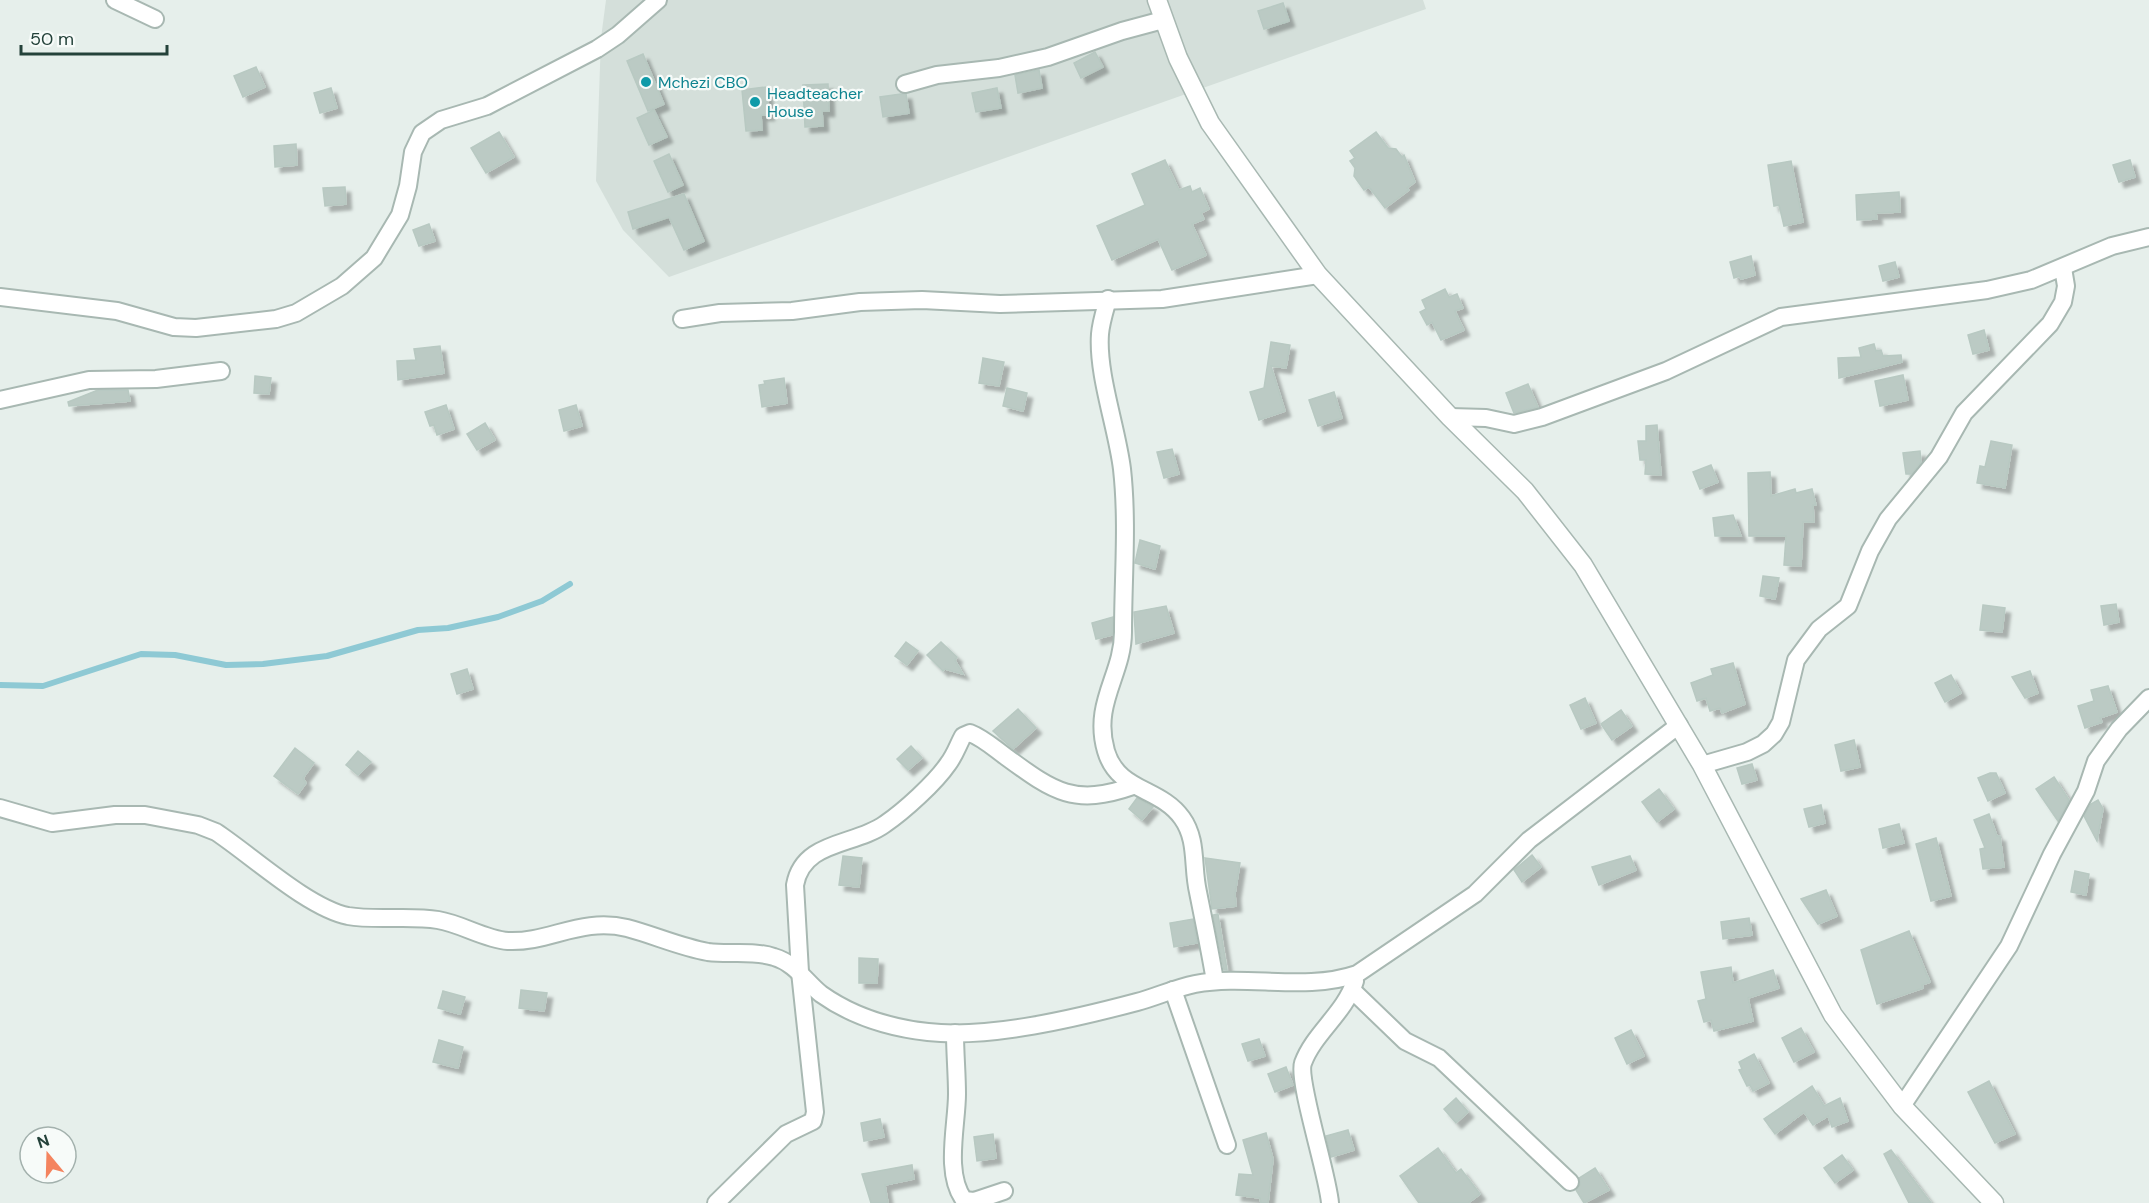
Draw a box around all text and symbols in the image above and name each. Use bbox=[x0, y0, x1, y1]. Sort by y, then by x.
scale bar bbox=[21, 18, 166, 56]
text: 50 m bbox=[30, 27, 74, 51]
place label: Mchezi CBO bbox=[658, 72, 748, 93]
marker: Mchezi CBO bbox=[639, 75, 653, 89]
place label: Headteacher House bbox=[767, 83, 863, 122]
marker: Headteacher House bbox=[748, 95, 762, 109]
north arrow bbox=[18, 1125, 78, 1185]
text: N bbox=[34, 1129, 52, 1153]

